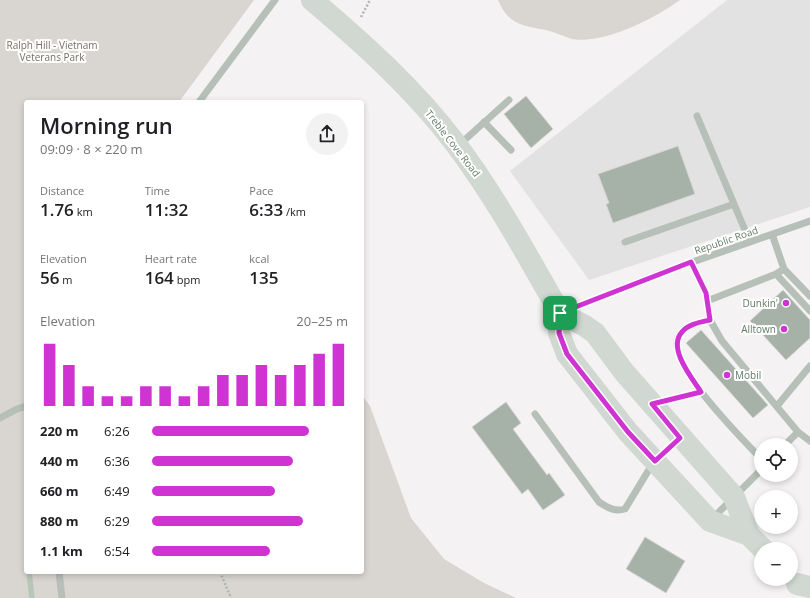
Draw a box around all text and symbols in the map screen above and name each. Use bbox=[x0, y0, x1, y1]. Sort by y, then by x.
park label: Ralph Hill - Vietnam Veterans Park bbox=[6, 38, 98, 64]
street label: Treble Cove Road bbox=[422, 107, 484, 179]
text: Morning run bbox=[40, 110, 173, 140]
button: share bbox=[306, 113, 348, 155]
text: 09:09 · 8 × 220 m bbox=[40, 140, 143, 158]
text: Distance bbox=[40, 183, 84, 198]
text: Time bbox=[145, 183, 170, 198]
text: Pace bbox=[249, 183, 274, 198]
text: 1.76 bbox=[40, 198, 74, 221]
text: 11:32 bbox=[145, 198, 188, 221]
text: 6:33 bbox=[249, 198, 283, 221]
text: km bbox=[74, 204, 93, 219]
text: /km bbox=[283, 204, 306, 219]
street label: Republic Road bbox=[692, 223, 760, 257]
text: Elevation bbox=[40, 251, 87, 266]
text: Heart rate bbox=[145, 251, 197, 266]
text: kcal bbox=[249, 251, 269, 266]
text: 56 bbox=[40, 266, 59, 289]
text: 164 bbox=[145, 266, 174, 289]
text: 135 bbox=[249, 266, 279, 289]
text: m bbox=[59, 272, 73, 287]
text: bpm bbox=[174, 272, 200, 287]
pin bbox=[543, 296, 577, 330]
place label: Dunkin' bbox=[742, 296, 778, 310]
marker: Dunkin' bbox=[781, 298, 791, 308]
icon: arrive bbox=[549, 302, 571, 324]
text: Elevation bbox=[40, 312, 95, 330]
text: 20–25 m bbox=[296, 312, 348, 330]
place label: Alltown bbox=[741, 322, 776, 336]
marker: Alltown bbox=[779, 324, 789, 334]
place label: Mobil bbox=[735, 368, 761, 382]
marker: Mobil bbox=[722, 370, 732, 380]
text: 220 m bbox=[40, 422, 78, 440]
text: 6:26 bbox=[104, 422, 130, 440]
map controls bbox=[754, 438, 798, 586]
button: locate bbox=[754, 438, 798, 482]
text: 440 m bbox=[40, 452, 78, 470]
text: 6:36 bbox=[104, 452, 130, 470]
text: 660 m bbox=[40, 482, 78, 500]
text: 6:49 bbox=[104, 482, 130, 500]
button: + bbox=[754, 490, 798, 534]
text: 880 m bbox=[40, 512, 78, 530]
text: 6:29 bbox=[104, 512, 130, 530]
text: 1.1 km bbox=[40, 542, 83, 560]
text: 6:54 bbox=[104, 542, 130, 560]
button: − bbox=[754, 542, 798, 586]

